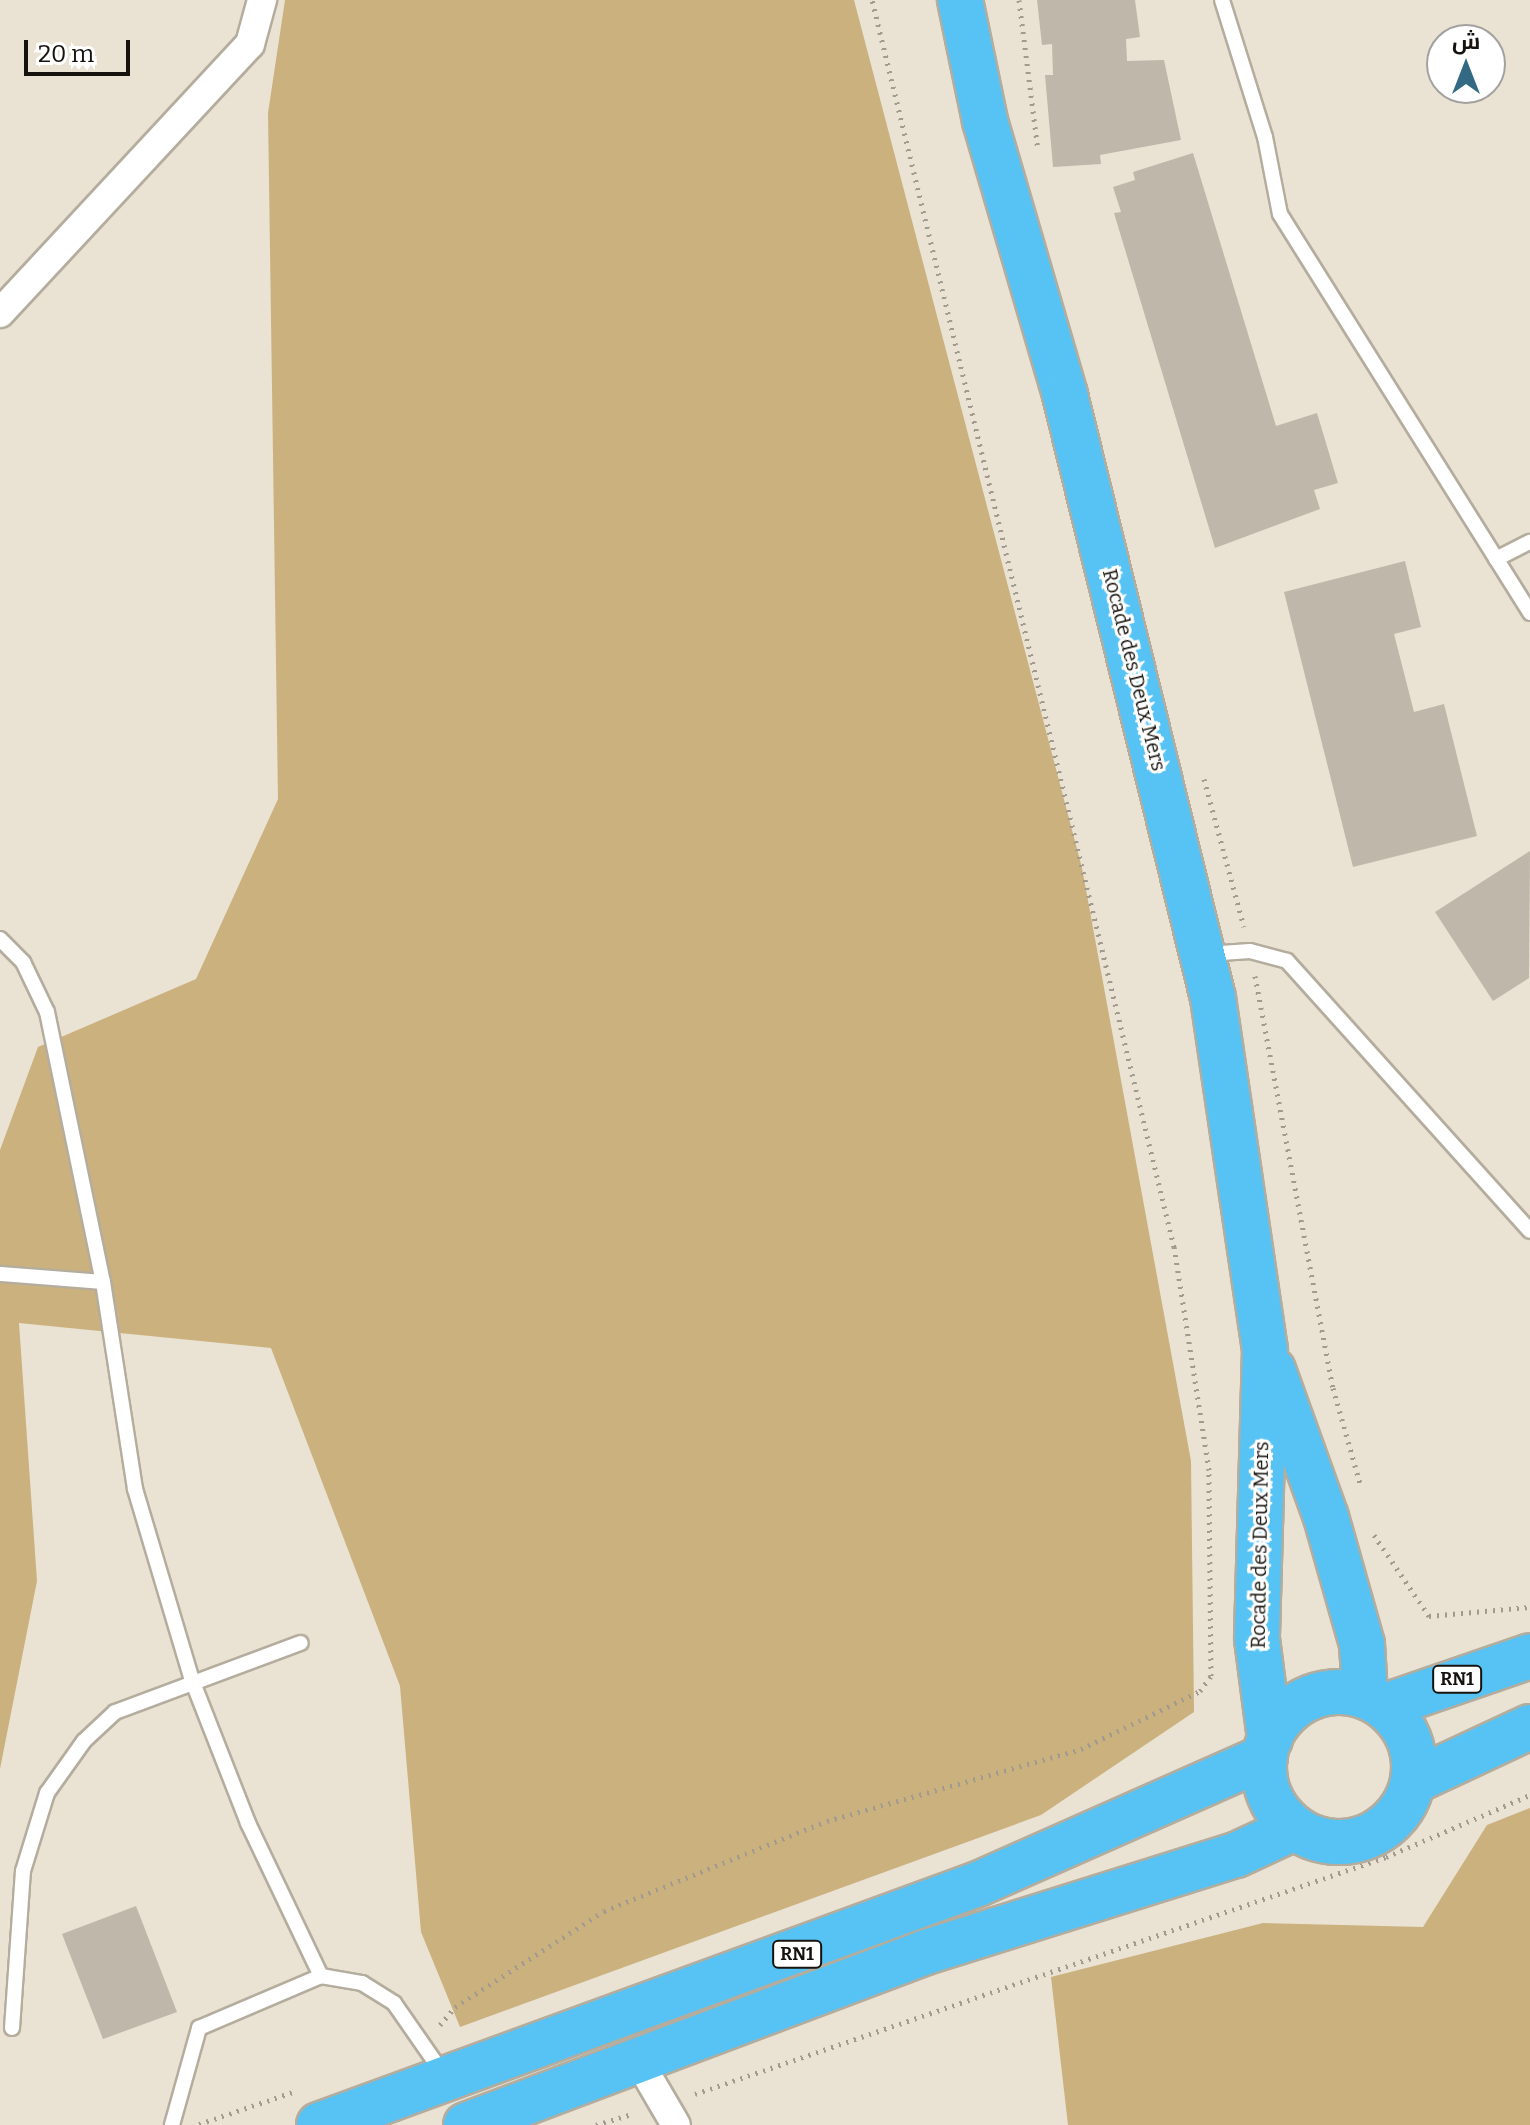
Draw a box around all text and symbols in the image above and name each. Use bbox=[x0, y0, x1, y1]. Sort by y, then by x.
scale bar bbox=[28, 24, 134, 74]
north arrow bbox=[1426, 24, 1506, 104]
text: ش bbox=[1452, 28, 1480, 55]
text: 20 m bbox=[38, 40, 94, 68]
street label: Rocade des Deux Mers bbox=[1097, 567, 1171, 773]
street label: Rocade des Deux Mers bbox=[1246, 1441, 1274, 1649]
road number: RN1 bbox=[1431, 1665, 1483, 1693]
road number: RN1 bbox=[771, 1940, 823, 1968]

